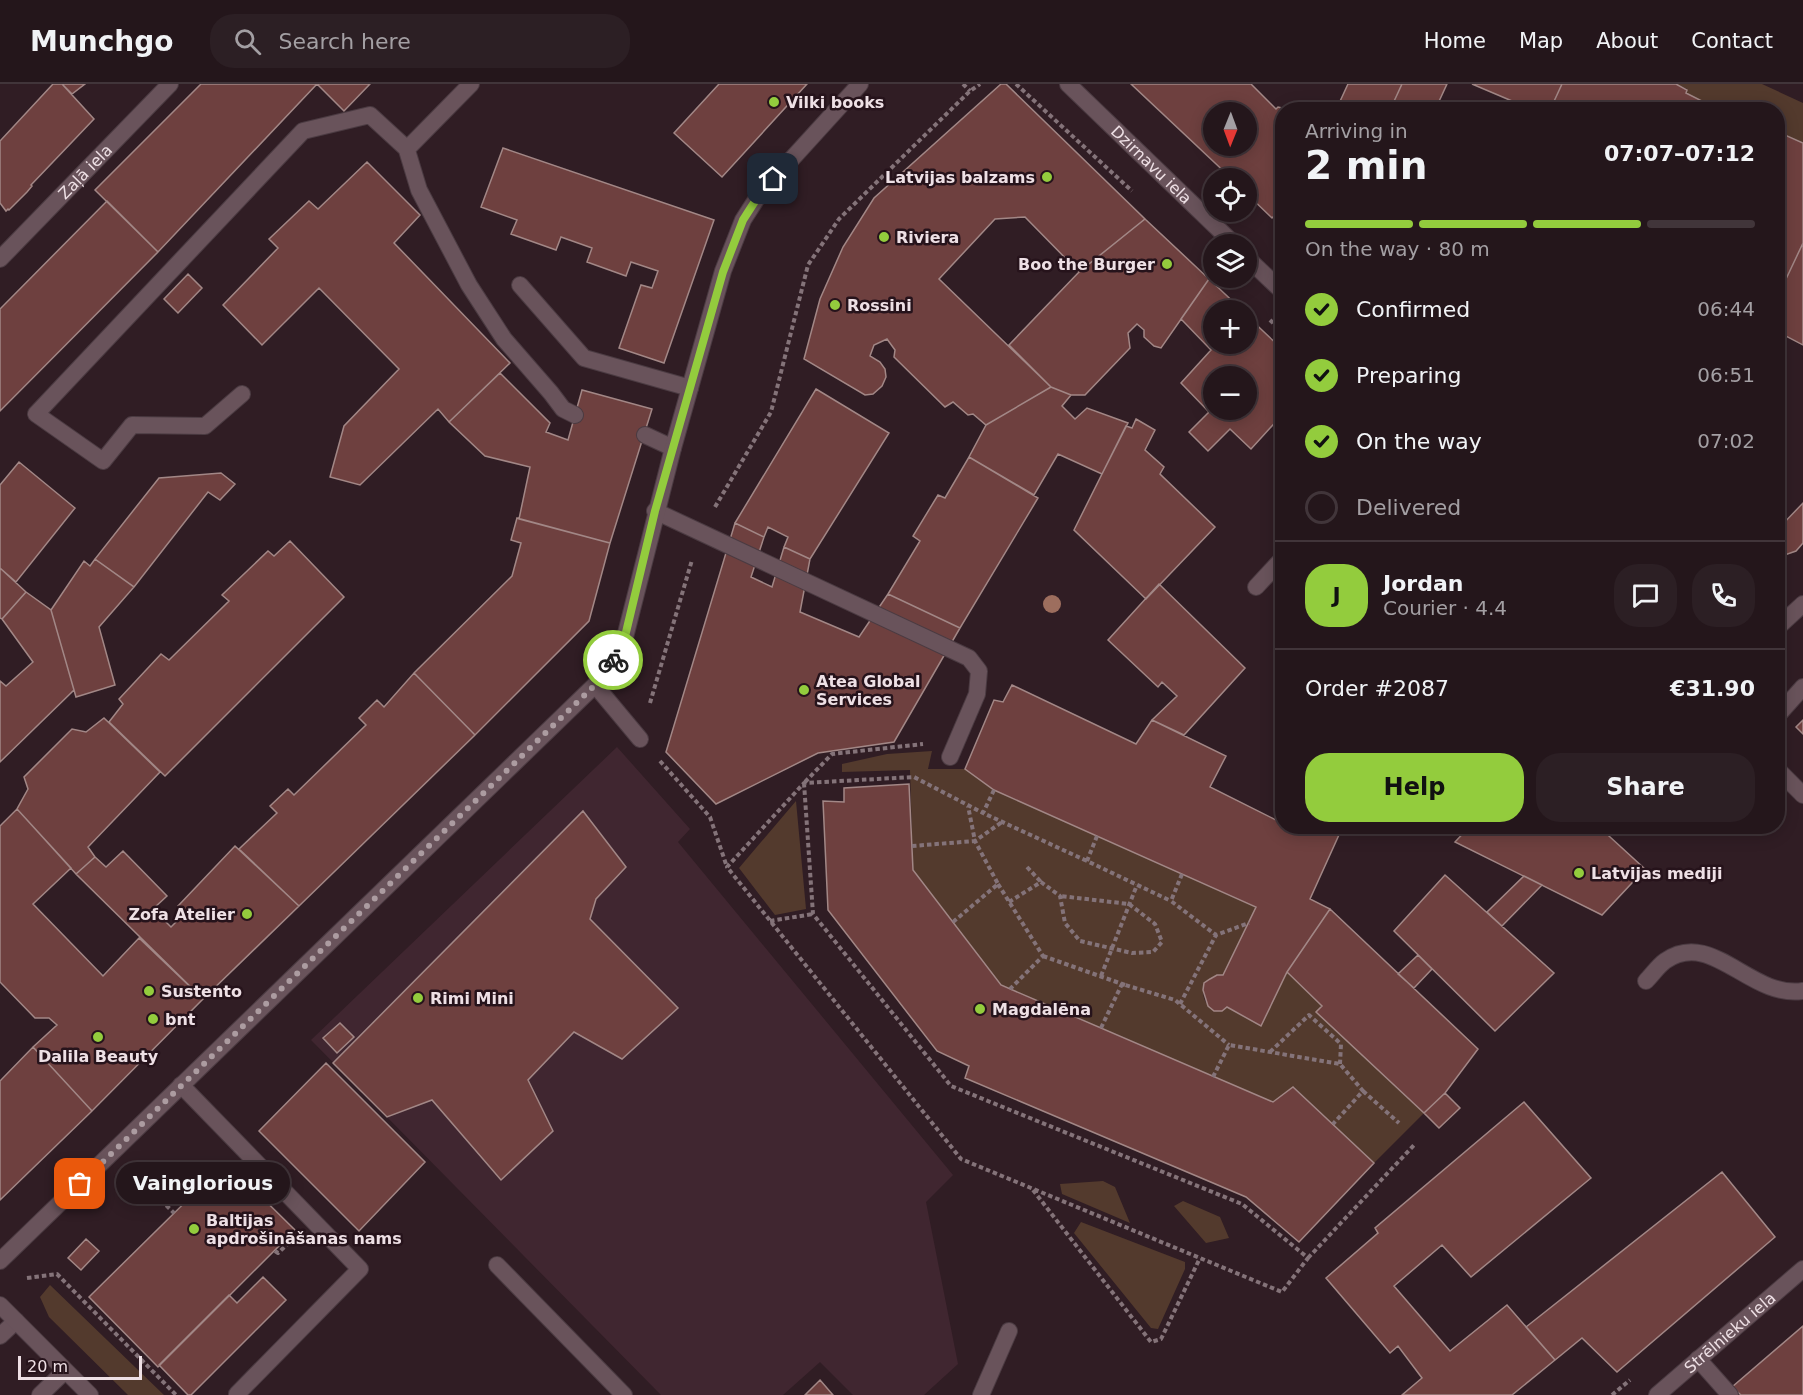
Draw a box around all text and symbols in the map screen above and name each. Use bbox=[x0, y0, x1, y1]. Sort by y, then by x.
search box bbox=[210, 14, 630, 68]
text: Munchgo bbox=[30, 25, 174, 58]
icon: search bbox=[231, 25, 264, 58]
text: Search here bbox=[279, 29, 411, 54]
text: Home bbox=[1424, 29, 1486, 53]
text: Map bbox=[1519, 29, 1563, 53]
text: About bbox=[1596, 29, 1658, 53]
text: Contact bbox=[1691, 29, 1773, 53]
place label: Vilki books bbox=[786, 93, 884, 112]
marker: Vilki books bbox=[767, 95, 781, 109]
north arrow bbox=[1203, 102, 1257, 156]
map controls bbox=[1203, 102, 1257, 420]
text: Arriving in bbox=[1305, 119, 1408, 143]
street label: Dzirnavu iela bbox=[1107, 122, 1195, 208]
street label: Zaļā iela bbox=[55, 141, 116, 203]
text: 07:07–07:12 bbox=[1604, 141, 1755, 166]
text: 2 min bbox=[1305, 143, 1427, 188]
pin bbox=[747, 153, 798, 204]
icon: home bbox=[756, 162, 789, 195]
place label: Latvijas balzams bbox=[885, 168, 1035, 187]
button: locate bbox=[1203, 168, 1257, 222]
marker: Latvijas balzams bbox=[1040, 170, 1054, 184]
place label: Riviera bbox=[896, 228, 959, 247]
marker: Riviera bbox=[877, 230, 891, 244]
button: layers bbox=[1203, 234, 1257, 288]
text: On the way · 80 m bbox=[1305, 237, 1490, 261]
place label: Boo the Burger bbox=[1018, 255, 1155, 274]
marker: Boo the Burger bbox=[1160, 257, 1174, 271]
icon: check bbox=[1305, 293, 1338, 326]
place label: Rossini bbox=[847, 296, 912, 315]
text: Confirmed bbox=[1356, 297, 1470, 322]
text: 06:44 bbox=[1697, 297, 1755, 321]
marker: Rossini bbox=[828, 298, 842, 312]
button: + bbox=[1203, 300, 1257, 354]
icon: check bbox=[1305, 359, 1338, 392]
text: Preparing bbox=[1356, 363, 1462, 388]
text: 06:51 bbox=[1697, 363, 1755, 387]
button: − bbox=[1203, 366, 1257, 420]
icon: check bbox=[1305, 425, 1338, 458]
text: On the way bbox=[1356, 429, 1482, 454]
text: 07:02 bbox=[1697, 429, 1755, 453]
text: Delivered bbox=[1356, 495, 1461, 520]
button: chat bbox=[1614, 564, 1677, 627]
button: phone bbox=[1692, 564, 1755, 627]
text: Jordan bbox=[1383, 571, 1463, 596]
text: J bbox=[1332, 583, 1341, 608]
text: Courier · 4.4 bbox=[1383, 596, 1507, 620]
courier bbox=[583, 630, 643, 690]
icon: bike bbox=[597, 644, 630, 677]
place label: Atea Global Services bbox=[816, 672, 921, 709]
text: Order #2087 bbox=[1305, 676, 1449, 701]
text: €31.90 bbox=[1670, 676, 1755, 701]
marker: Atea Global Services bbox=[797, 683, 811, 697]
button: Help bbox=[1305, 753, 1524, 822]
button: Share bbox=[1536, 753, 1755, 822]
place label: Latvijas mediji bbox=[1591, 864, 1722, 883]
marker: Latvijas mediji bbox=[1572, 866, 1586, 880]
place label: Zofa Atelier bbox=[128, 905, 235, 924]
marker: Zofa Atelier bbox=[240, 907, 254, 921]
place label: Sustento bbox=[161, 982, 242, 1001]
marker: Sustento bbox=[142, 984, 156, 998]
place label: Rimi Mini bbox=[430, 989, 514, 1008]
marker: Rimi Mini bbox=[411, 991, 425, 1005]
place label: Magdalēna bbox=[992, 1000, 1091, 1019]
marker: Magdalēna bbox=[973, 1002, 987, 1016]
place label: bnt bbox=[165, 1010, 196, 1029]
marker: bnt bbox=[146, 1012, 160, 1026]
marker: Dalila Beauty bbox=[91, 1030, 105, 1044]
place label: Dalila Beauty bbox=[38, 1047, 159, 1066]
pin bbox=[54, 1158, 105, 1209]
callout: Vainglorious bbox=[116, 1163, 290, 1205]
icon: bag bbox=[63, 1167, 96, 1200]
text: Vainglorious bbox=[133, 1171, 273, 1195]
place label: Baltijas apdrošināšanas nams bbox=[206, 1211, 402, 1248]
marker: Baltijas apdrošināšanas nams bbox=[187, 1222, 201, 1236]
street label: Strēlnieku iela bbox=[1681, 1288, 1779, 1377]
scale bar bbox=[18, 1353, 142, 1380]
text: 20 m bbox=[27, 1357, 68, 1376]

